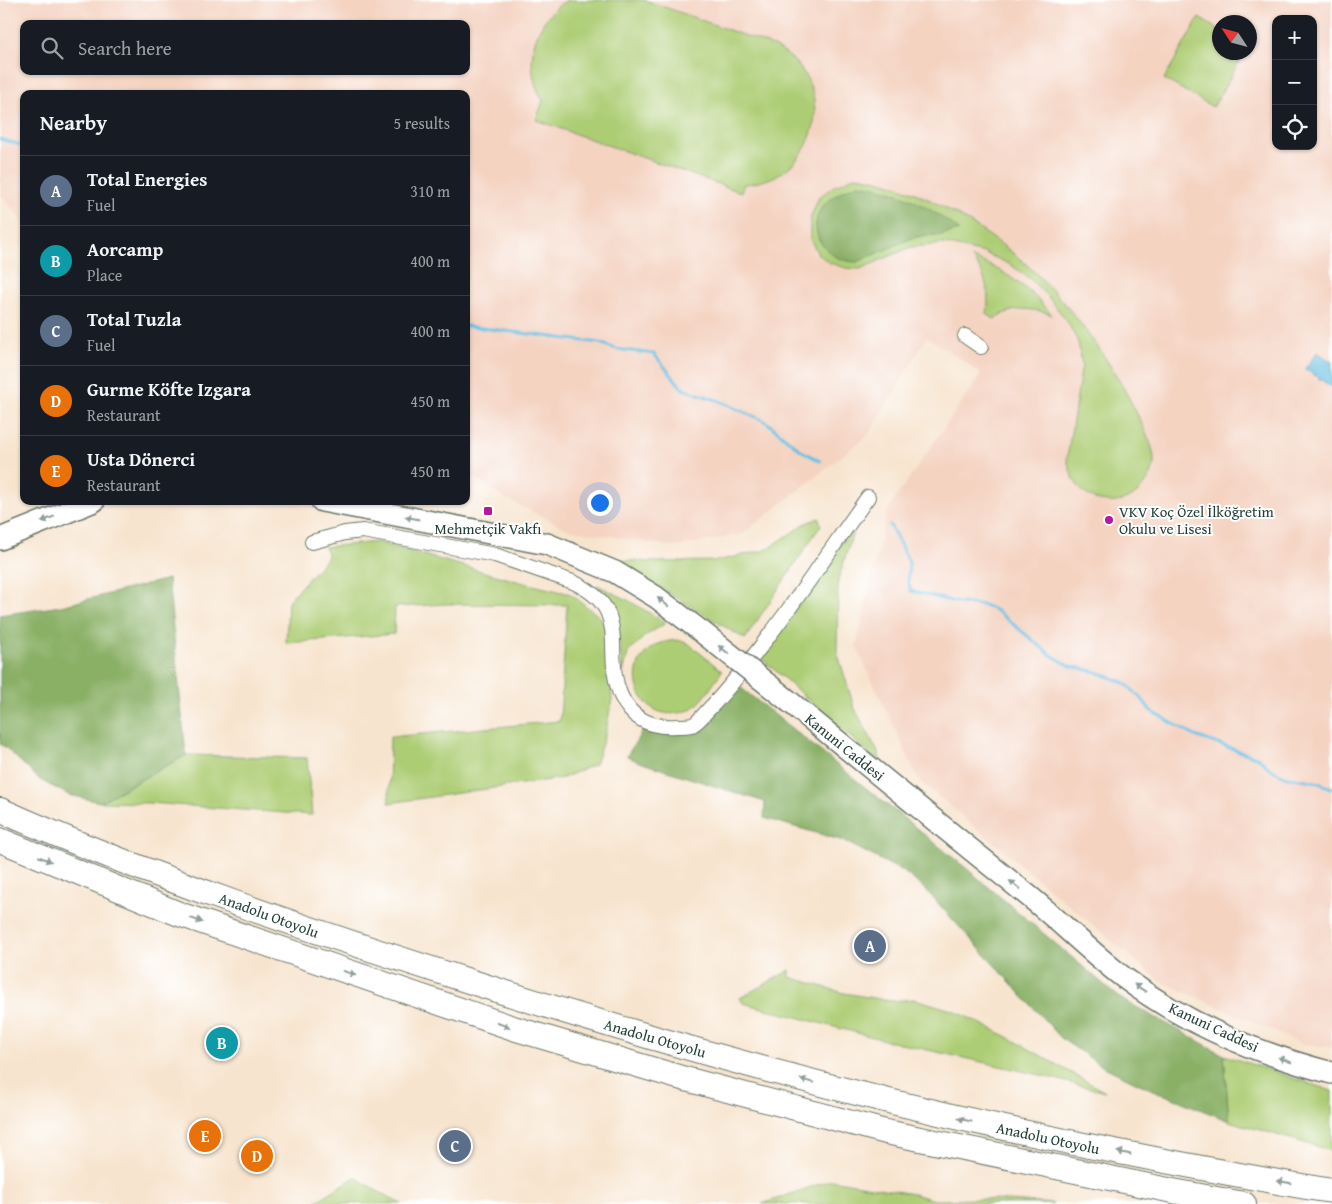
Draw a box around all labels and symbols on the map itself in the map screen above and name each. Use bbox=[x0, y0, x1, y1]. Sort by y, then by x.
north arrow bbox=[1212, 15, 1257, 60]
your location bbox=[587, 490, 613, 516]
place label: VKV Koç Özel İlköğretim Okulu ve Lisesi bbox=[1119, 501, 1275, 539]
marker: Mehmetçik Vakfı bbox=[482, 505, 494, 517]
one-way arrow bbox=[404, 513, 420, 521]
marker: VKV Koç Özel İlköğretim Okulu ve Lisesi bbox=[1103, 514, 1115, 526]
one-way arrow bbox=[41, 516, 55, 524]
place label: Mehmetçik Vakfı bbox=[435, 518, 541, 539]
one-way arrow bbox=[656, 597, 670, 607]
one-way arrow bbox=[718, 644, 731, 655]
street label: Kanuni Caddesi bbox=[801, 708, 889, 786]
one-way arrow bbox=[38, 855, 53, 863]
one-way arrow bbox=[1008, 879, 1021, 890]
street label: Anadolu Otoyolu bbox=[216, 887, 323, 943]
one-way arrow bbox=[189, 916, 204, 924]
pin: A bbox=[854, 927, 886, 965]
one-way arrow bbox=[342, 970, 357, 977]
one-way arrow bbox=[1133, 983, 1146, 993]
street label: Kanuni Caddesi bbox=[1166, 997, 1262, 1057]
street label: Anadolu Otoyolu bbox=[602, 1013, 709, 1063]
one-way arrow bbox=[496, 1021, 511, 1029]
pin: B bbox=[206, 1024, 238, 1062]
one-way arrow bbox=[1278, 1055, 1292, 1063]
one-way arrow bbox=[800, 1076, 815, 1084]
one-way arrow bbox=[957, 1116, 973, 1124]
pin: E bbox=[189, 1117, 221, 1155]
street label: Anadolu Otoyolu bbox=[994, 1117, 1102, 1159]
pin: C bbox=[439, 1127, 471, 1165]
pin: D bbox=[241, 1137, 273, 1175]
one-way arrow bbox=[1116, 1149, 1132, 1157]
one-way arrow bbox=[1276, 1178, 1292, 1186]

